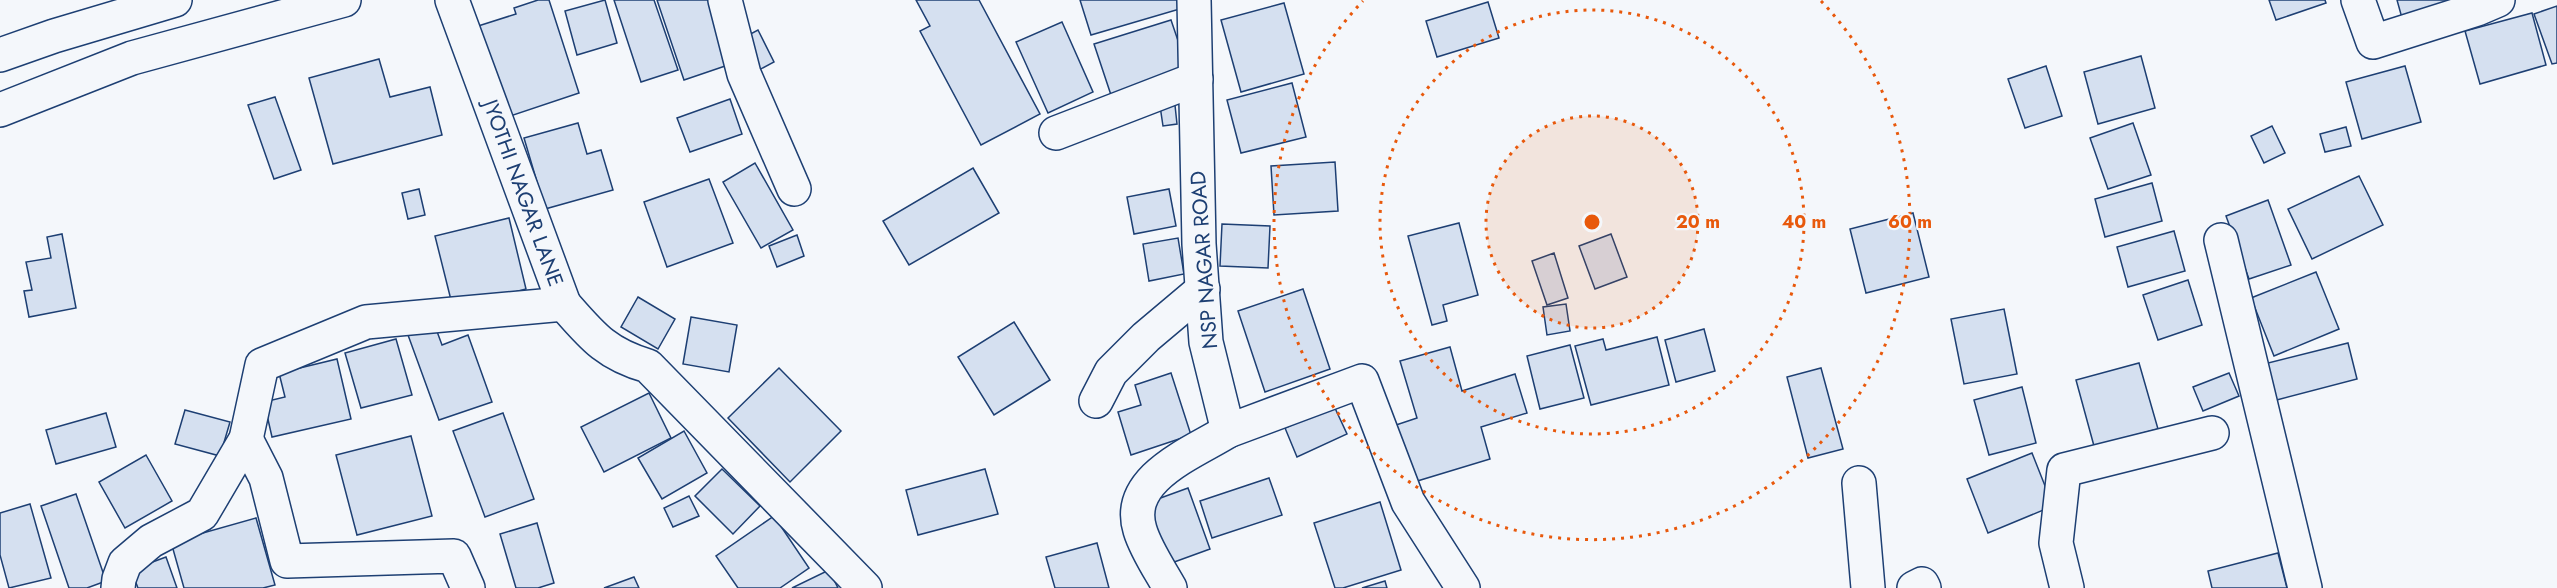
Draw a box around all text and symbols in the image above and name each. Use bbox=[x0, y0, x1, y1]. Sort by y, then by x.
street label: JYOTHI NAGAR LANE bbox=[474, 93, 571, 291]
street label: NSP NAGAR ROAD bbox=[1183, 170, 1225, 350]
text: 20 m bbox=[1676, 209, 1720, 235]
text: 40 m bbox=[1782, 209, 1826, 235]
text: 60 m bbox=[1888, 209, 1932, 235]
centre of rings bbox=[1582, 212, 1602, 232]

